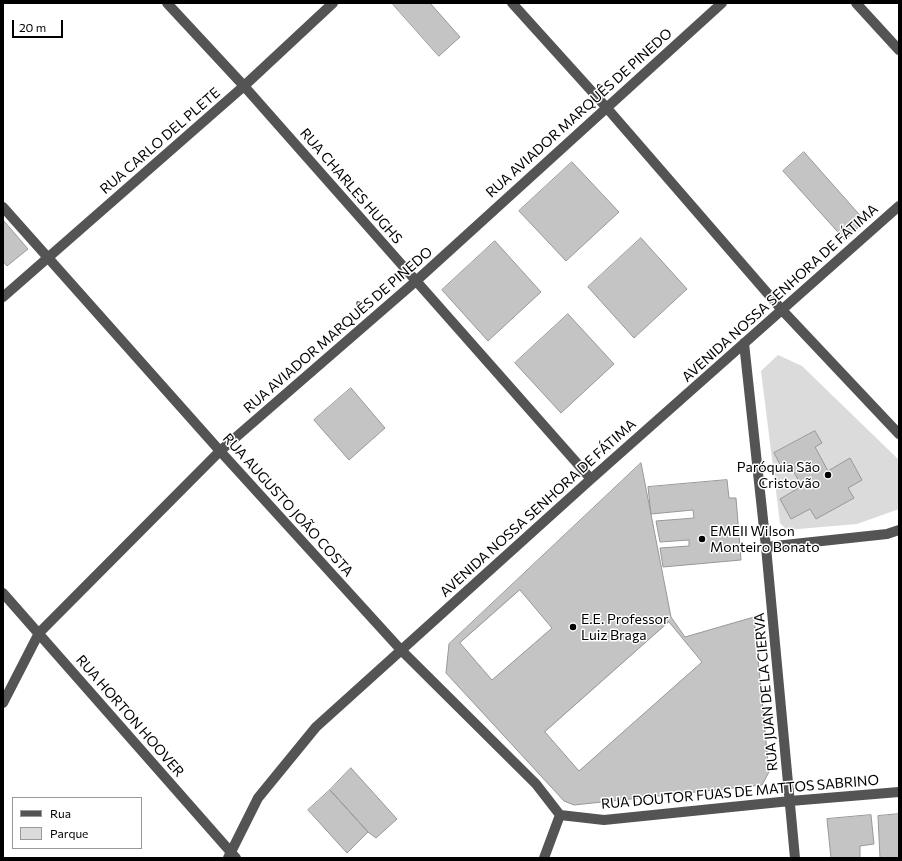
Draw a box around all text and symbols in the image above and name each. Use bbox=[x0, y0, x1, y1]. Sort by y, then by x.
scale bar bbox=[14, 12, 65, 38]
text: 20 m bbox=[19, 20, 46, 34]
street label: RUA AVIADOR MARQUÊS DE PINEDO bbox=[482, 25, 676, 201]
street label: RUA CARLO DEL PLETE bbox=[97, 84, 223, 198]
street label: RUA CHARLES HUGHS bbox=[296, 125, 406, 247]
street label: AVENIDA NOSSA SENHORA DE FÁTIMA bbox=[679, 200, 881, 386]
street label: RUA AVIADOR MARQUÊS DE PINEDO bbox=[240, 243, 436, 417]
street label: AVENIDA NOSSA SENHORA DE FÁTIMA bbox=[437, 415, 639, 601]
street label: RUA AUGUSTO JOÃO COSTA bbox=[219, 430, 357, 580]
place label: Paróquia São Cristovão bbox=[737, 459, 820, 492]
marker: Paróquia São Cristovão bbox=[823, 470, 833, 480]
place label: EMEII Wilson Monteiro Bonato bbox=[710, 523, 820, 556]
marker: EMEII Wilson Monteiro Bonato bbox=[697, 534, 707, 544]
place label: E.E. Professor Luiz Braga bbox=[581, 611, 669, 644]
street label: RUA JUAN DE LA CIERVA bbox=[751, 612, 781, 772]
marker: E.E. Professor Luiz Braga bbox=[568, 622, 578, 632]
street label: RUA HORTON HOOVER bbox=[73, 652, 187, 780]
street label: RUA DOUTOR FUAS DE MATTOS SABRINO bbox=[600, 771, 880, 813]
legend bbox=[12, 797, 142, 849]
text: Rua bbox=[50, 806, 71, 820]
text: Parque bbox=[50, 826, 88, 840]

